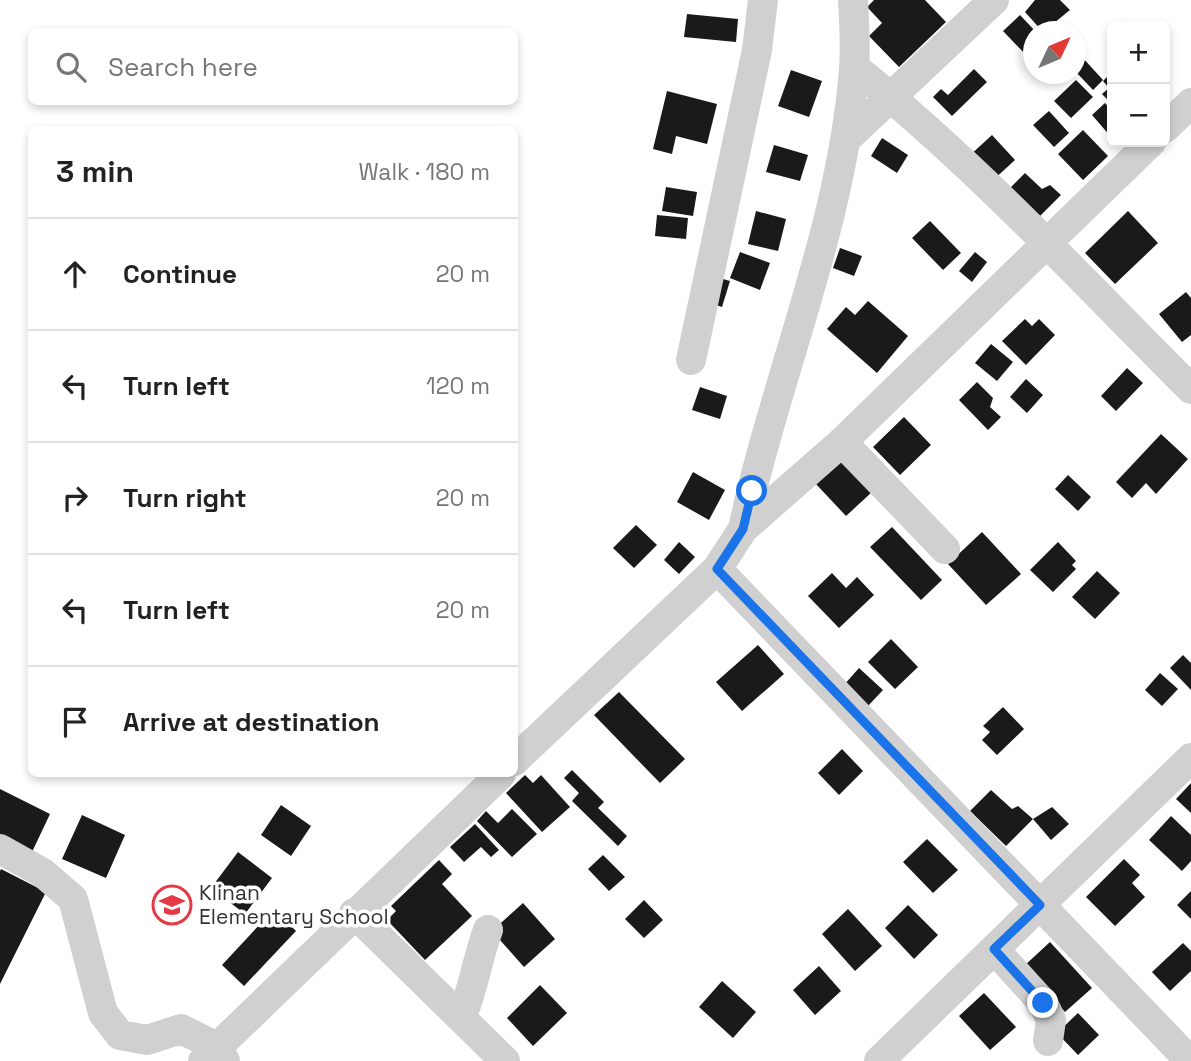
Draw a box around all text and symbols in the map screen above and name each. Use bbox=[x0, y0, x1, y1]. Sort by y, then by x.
north arrow bbox=[1023, 21, 1086, 84]
map controls bbox=[1107, 21, 1170, 147]
button: + bbox=[1107, 21, 1170, 84]
search box bbox=[28, 28, 518, 105]
icon: search bbox=[52, 48, 90, 86]
text: Search here bbox=[108, 50, 258, 84]
button: − bbox=[1107, 84, 1170, 147]
text: 3 min bbox=[56, 152, 134, 191]
text: Walk · 180 m bbox=[358, 157, 490, 187]
icon: ahead bbox=[56, 255, 94, 293]
text: Continue bbox=[123, 257, 237, 291]
text: 20 m bbox=[436, 259, 490, 289]
icon: left bbox=[56, 367, 94, 405]
text: Turn left bbox=[123, 369, 230, 403]
text: 120 m bbox=[426, 371, 490, 401]
route start bbox=[736, 475, 767, 506]
icon: right bbox=[56, 479, 94, 517]
text: Turn right bbox=[123, 481, 247, 515]
text: 20 m bbox=[436, 483, 490, 513]
icon: left bbox=[56, 591, 94, 629]
text: Turn left bbox=[123, 593, 230, 627]
text: 20 m bbox=[436, 595, 490, 625]
icon: arrive bbox=[56, 703, 94, 741]
text: Arrive at destination bbox=[123, 705, 380, 739]
place label: Klinan Elementary School bbox=[199, 879, 389, 930]
school or university icon: Klinan Elementary School bbox=[151, 884, 193, 926]
route end bbox=[1027, 987, 1058, 1018]

